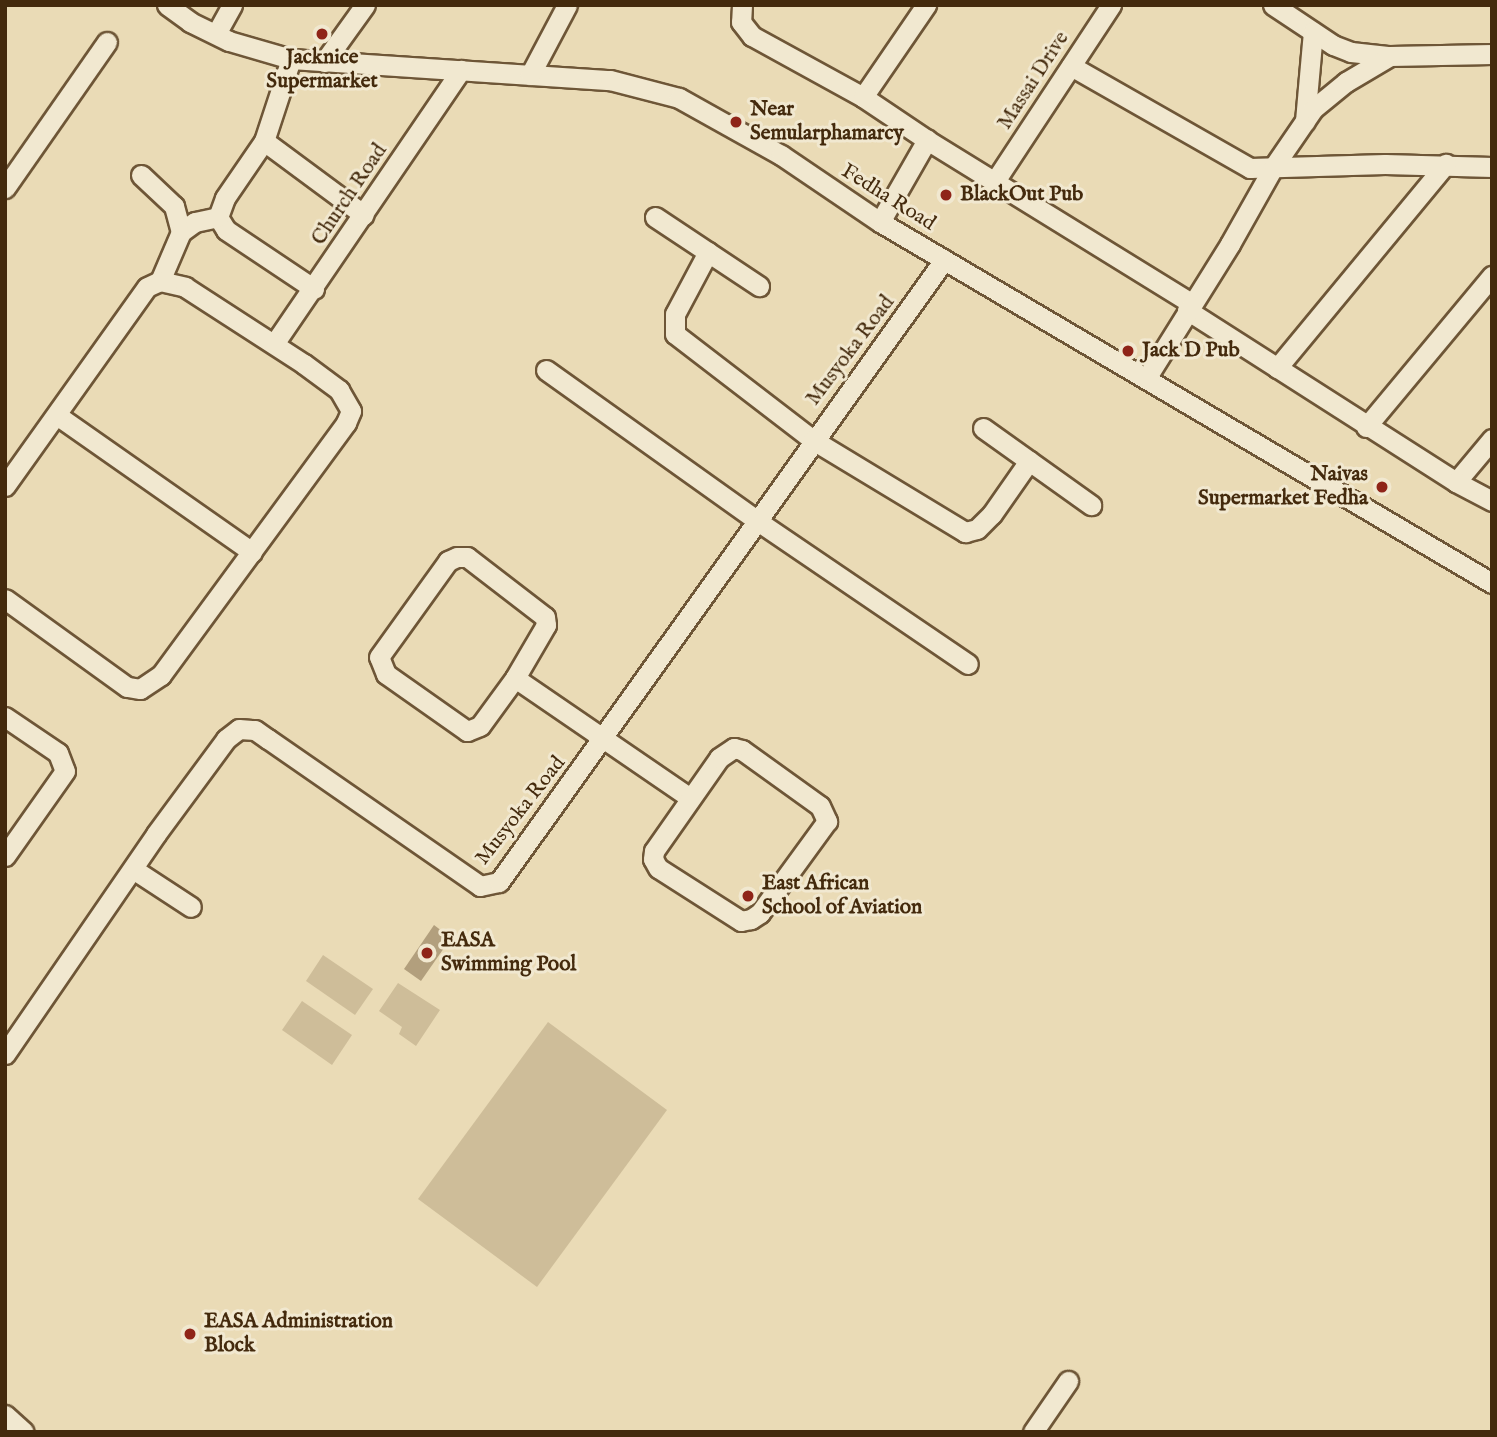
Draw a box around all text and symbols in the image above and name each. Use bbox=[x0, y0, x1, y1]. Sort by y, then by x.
marker: Jacknice Supermarket bbox=[314, 26, 330, 42]
street label: Massai Drive bbox=[993, 27, 1075, 135]
place label: Jacknice Supermarket bbox=[266, 45, 378, 95]
place label: Near Semularphamarcy bbox=[750, 97, 904, 147]
marker: Near Semularphamarcy bbox=[728, 114, 744, 130]
street label: Church Road bbox=[307, 139, 393, 251]
street label: Fedha Road bbox=[836, 159, 940, 237]
place label: BlackOut Pub bbox=[960, 182, 1083, 208]
marker: BlackOut Pub bbox=[938, 187, 954, 203]
street label: Musyoka Road bbox=[801, 291, 901, 411]
place label: Jack D Pub bbox=[1142, 338, 1240, 364]
marker: Jack D Pub bbox=[1120, 343, 1136, 359]
place label: Naivas Supermarket Fedha bbox=[1198, 462, 1368, 512]
marker: Naivas Supermarket Fedha bbox=[1374, 479, 1390, 495]
street label: Musyoka Road bbox=[471, 752, 571, 870]
place label: East African School of Aviation bbox=[762, 871, 922, 921]
marker: East African School of Aviation bbox=[740, 888, 756, 904]
place label: EASA Swimming Pool bbox=[441, 928, 576, 978]
marker: EASA Swimming Pool bbox=[419, 945, 435, 961]
place label: EASA Administration Block bbox=[204, 1309, 393, 1359]
marker: EASA Administration Block bbox=[182, 1326, 198, 1342]

